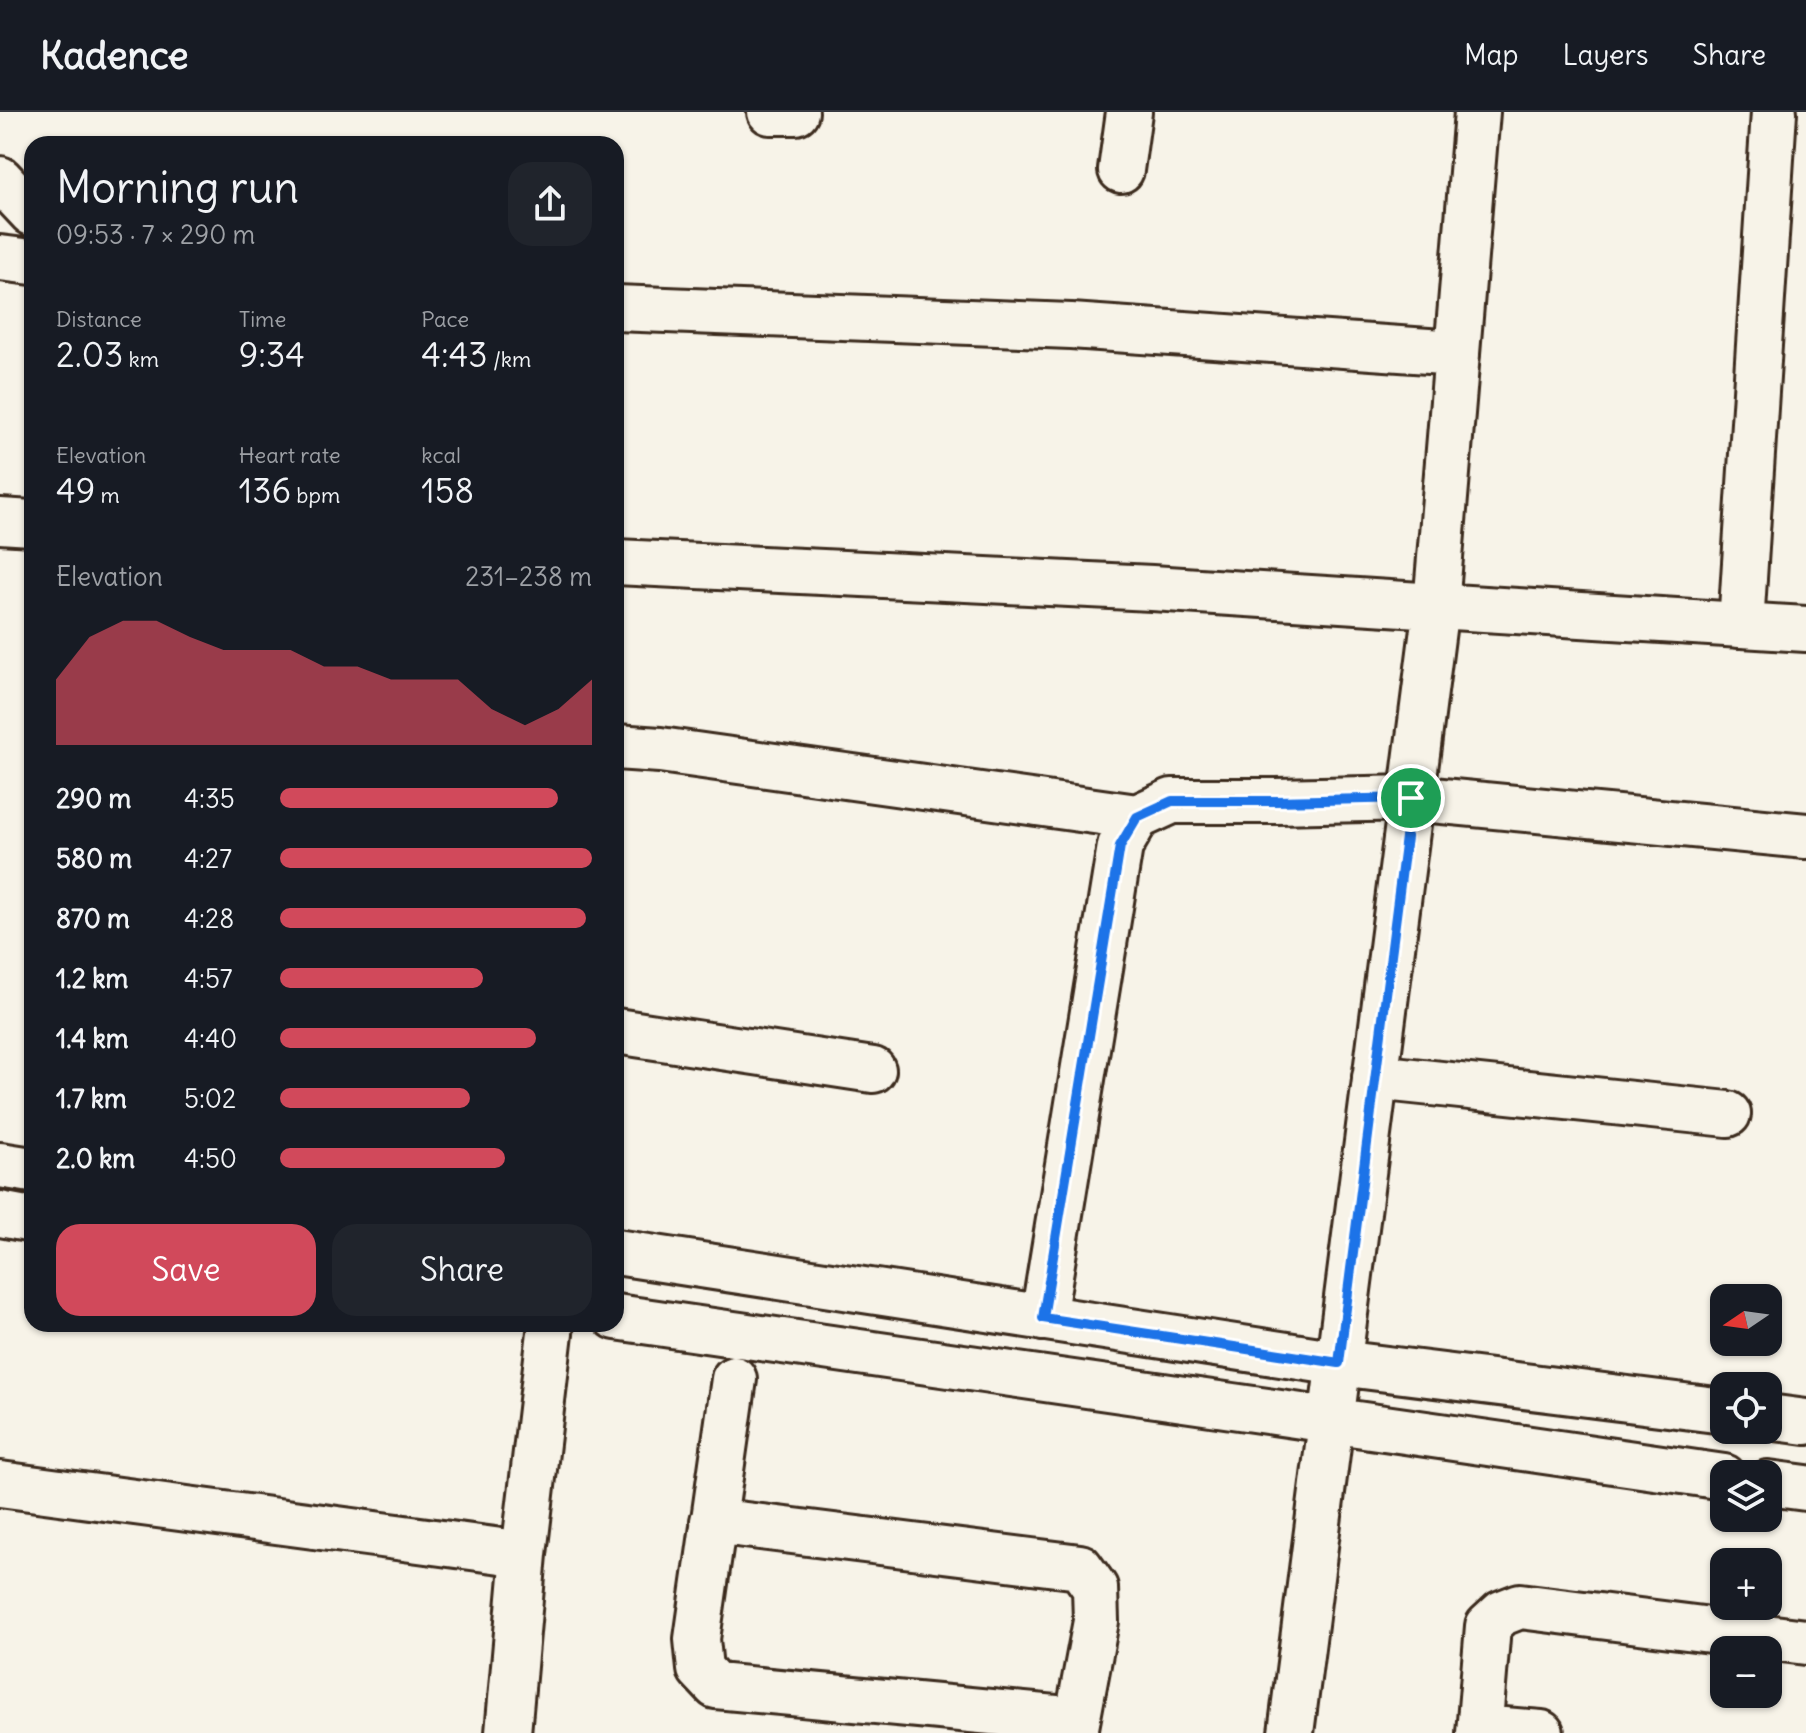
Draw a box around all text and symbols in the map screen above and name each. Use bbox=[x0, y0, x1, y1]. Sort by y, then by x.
text: Kadence bbox=[40, 32, 189, 79]
text: Map bbox=[1464, 37, 1519, 73]
text: Layers bbox=[1563, 37, 1649, 73]
text: Share bbox=[1693, 37, 1766, 73]
text: Morning run bbox=[56, 160, 299, 215]
button: share bbox=[508, 162, 592, 246]
text: 09:53 · 7 × 290 m bbox=[56, 218, 255, 251]
text: Distance bbox=[56, 305, 142, 333]
text: Time bbox=[239, 305, 286, 333]
text: Pace bbox=[421, 305, 469, 333]
text: 2.03 bbox=[56, 333, 123, 376]
text: 9:34 bbox=[239, 333, 305, 376]
text: 4:43 bbox=[421, 333, 488, 376]
text: km bbox=[123, 345, 159, 373]
text: /km bbox=[488, 345, 531, 373]
text: Elevation bbox=[56, 441, 146, 469]
text: Heart rate bbox=[239, 441, 341, 469]
text: kcal bbox=[421, 441, 461, 469]
text: 49 bbox=[56, 469, 95, 512]
text: 136 bbox=[239, 469, 291, 512]
text: 158 bbox=[421, 469, 474, 512]
text: m bbox=[95, 481, 120, 509]
text: bpm bbox=[291, 481, 340, 509]
text: Elevation bbox=[56, 560, 163, 593]
text: 231–238 m bbox=[465, 560, 592, 593]
pin bbox=[1377, 764, 1445, 832]
icon: arrive bbox=[1389, 776, 1433, 820]
text: 290 m bbox=[56, 782, 131, 815]
text: 4:35 bbox=[184, 782, 235, 815]
text: 580 m bbox=[56, 842, 132, 875]
text: 4:27 bbox=[184, 842, 232, 875]
text: 870 m bbox=[56, 902, 130, 935]
text: 4:28 bbox=[184, 902, 234, 935]
text: 1.2 km bbox=[56, 962, 128, 995]
text: 4:57 bbox=[184, 962, 233, 995]
text: 1.4 km bbox=[56, 1022, 129, 1055]
text: 4:40 bbox=[184, 1022, 237, 1055]
text: 1.7 km bbox=[56, 1082, 127, 1115]
text: 5:02 bbox=[184, 1082, 236, 1115]
text: 2.0 km bbox=[56, 1142, 135, 1175]
text: 4:50 bbox=[184, 1142, 237, 1175]
button: Save bbox=[56, 1224, 316, 1316]
button: Share bbox=[332, 1224, 592, 1316]
north arrow bbox=[1710, 1284, 1782, 1356]
map controls bbox=[1710, 1284, 1782, 1708]
button: locate bbox=[1710, 1372, 1782, 1444]
button: layers bbox=[1710, 1460, 1782, 1532]
button: + bbox=[1710, 1548, 1782, 1620]
button: − bbox=[1710, 1636, 1782, 1708]

